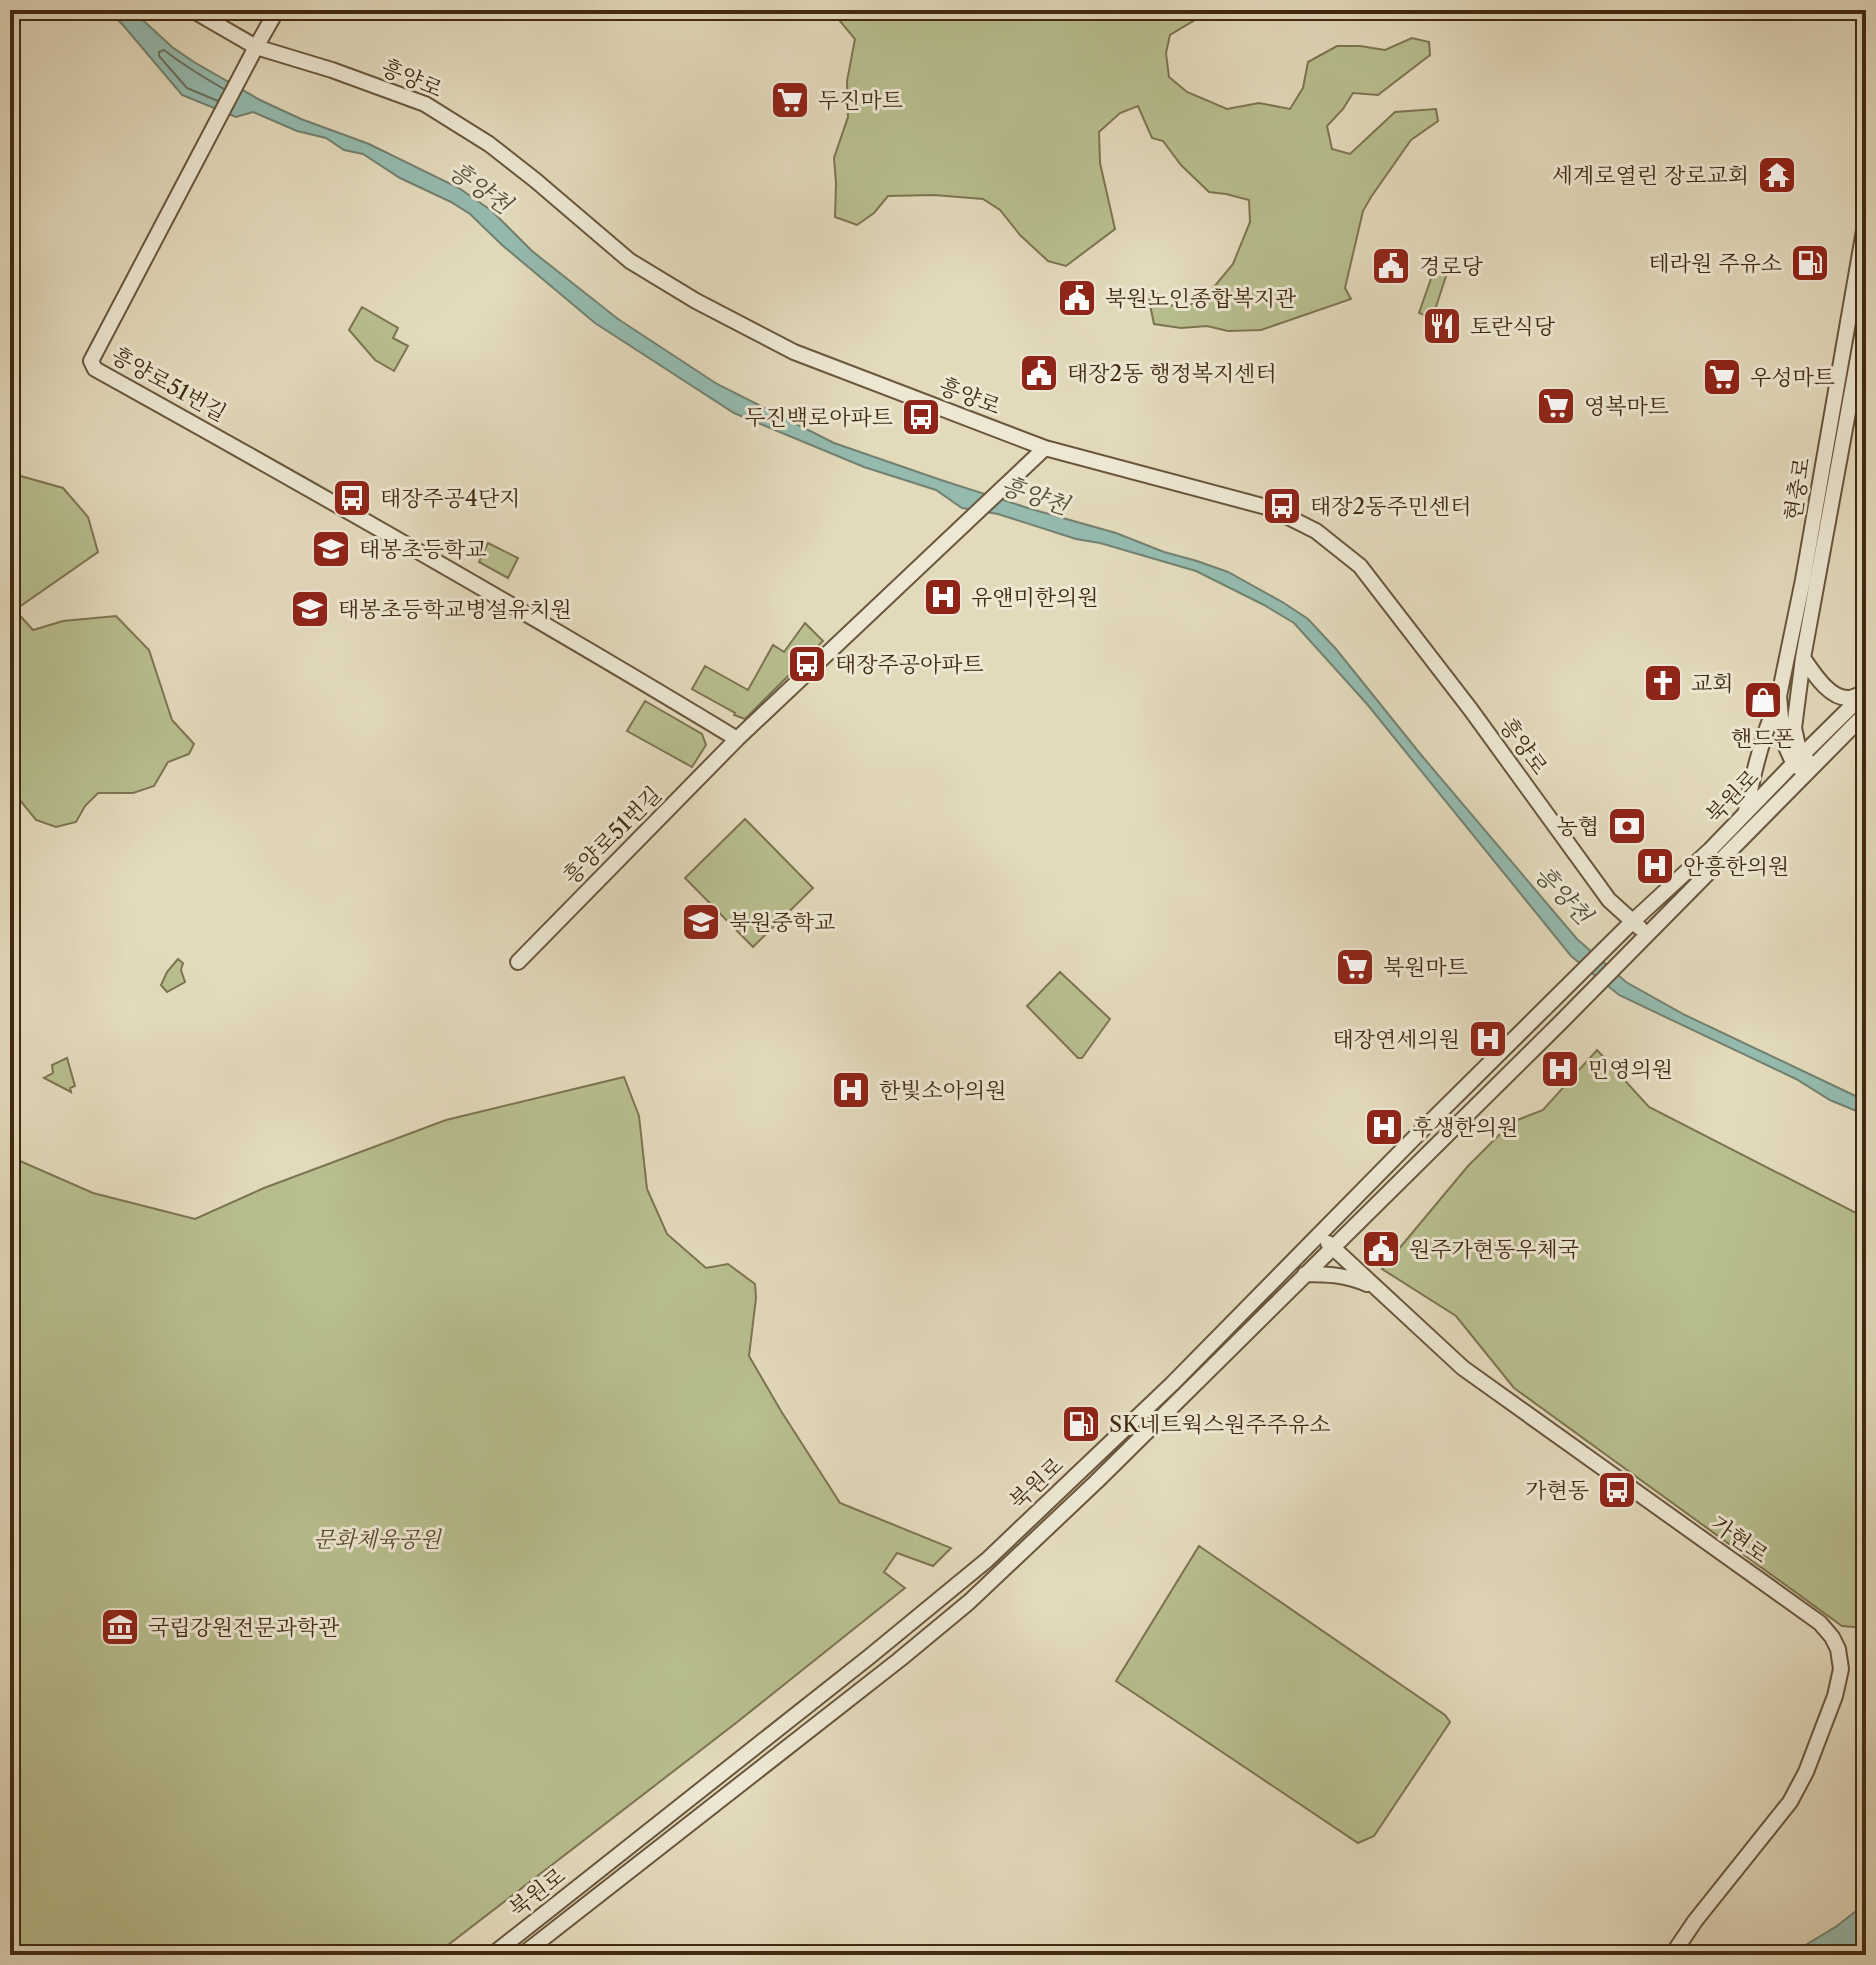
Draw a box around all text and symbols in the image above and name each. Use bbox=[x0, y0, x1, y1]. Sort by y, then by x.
street label: 흥양로 bbox=[377, 54, 446, 103]
supermarket icon: 두진마트 bbox=[769, 79, 811, 121]
place label: 두진마트 bbox=[818, 87, 903, 114]
temple icon: 세계로열린 장로교회 bbox=[1756, 154, 1798, 196]
water label: 흥양천 bbox=[443, 156, 519, 220]
place label: 세계로열린 장로교회 bbox=[1552, 162, 1749, 189]
fuel station icon: 테라원 주유소 bbox=[1789, 242, 1831, 284]
public building icon: 경로당 bbox=[1370, 245, 1412, 287]
place label: 테라원 주유소 bbox=[1649, 250, 1782, 277]
place label: 경로당 bbox=[1419, 253, 1484, 280]
public building icon: 북원노인종합복지관 bbox=[1056, 277, 1098, 319]
place label: 북원노인종합복지관 bbox=[1105, 285, 1297, 312]
restaurant icon: 토란식당 bbox=[1421, 305, 1463, 347]
place label: 토란식당 bbox=[1470, 313, 1556, 340]
street label: 흥양로51번길 bbox=[106, 342, 231, 427]
public building icon: 태장2동 행정복지센터 bbox=[1018, 352, 1060, 394]
supermarket icon: 우성마트 bbox=[1701, 356, 1743, 398]
place label: 태장2동 행정복지센터 bbox=[1067, 360, 1277, 387]
place label: 우성마트 bbox=[1750, 364, 1835, 391]
street label: 흥양로 bbox=[935, 372, 1004, 420]
supermarket icon: 영복마트 bbox=[1535, 385, 1577, 427]
place label: 영복마트 bbox=[1584, 393, 1669, 420]
bus stop icon: 두진백로아파트 bbox=[900, 396, 942, 438]
place label: 두진백로아파트 bbox=[744, 404, 893, 431]
street label: 현충로 bbox=[1779, 455, 1816, 523]
water label: 흥양천 bbox=[998, 470, 1074, 521]
bus stop icon: 태장주공4단지 bbox=[331, 477, 373, 519]
place label: 태장주공4단지 bbox=[380, 485, 520, 512]
bus stop icon: 태장2동주민센터 bbox=[1261, 485, 1303, 527]
place label: 태장2동주민센터 bbox=[1310, 493, 1471, 520]
school or university icon: 태봉초등학교 bbox=[310, 528, 352, 570]
place label: 태봉초등학교 bbox=[359, 536, 487, 563]
hospital icon: 유앤미한의원 bbox=[922, 576, 964, 618]
place label: 유앤미한의원 bbox=[971, 584, 1099, 611]
school or university icon: 태봉초등학교병설유치원 bbox=[289, 588, 331, 630]
place label: 태봉초등학교병설유치원 bbox=[338, 596, 572, 623]
bus stop icon: 태장주공아파트 bbox=[786, 643, 828, 685]
place label: 태장주공아파트 bbox=[835, 651, 984, 678]
church icon: 교회 bbox=[1642, 662, 1684, 704]
place label: 교회 bbox=[1691, 670, 1734, 697]
shop icon: 핸드폰 bbox=[1742, 679, 1784, 721]
street label: 흥양로 bbox=[1494, 713, 1553, 780]
place label: 핸드폰 bbox=[1731, 725, 1795, 752]
street label: 북원로 bbox=[1701, 764, 1764, 829]
street label: 흥양로51번길 bbox=[558, 781, 667, 890]
bank icon: 농협 bbox=[1606, 805, 1648, 847]
place label: 농협 bbox=[1556, 813, 1599, 840]
hospital icon: 안흥한의원 bbox=[1634, 845, 1676, 887]
place label: 안흥한의원 bbox=[1683, 853, 1789, 880]
water label: 흥양천 bbox=[1529, 860, 1599, 931]
school or university icon: 북원중학교 bbox=[680, 901, 722, 943]
place label: 북원중학교 bbox=[729, 909, 835, 936]
supermarket icon: 북원마트 bbox=[1334, 946, 1376, 988]
place label: 북원마트 bbox=[1383, 954, 1468, 981]
hospital icon: 태장연세의원 bbox=[1467, 1018, 1509, 1060]
place label: 태장연세의원 bbox=[1332, 1026, 1460, 1053]
hospital icon: 민영의원 bbox=[1539, 1048, 1581, 1090]
place label: 민영의원 bbox=[1588, 1056, 1673, 1083]
hospital icon: 한빛소아의원 bbox=[830, 1069, 872, 1111]
place label: 한빛소아의원 bbox=[879, 1077, 1007, 1104]
hospital icon: 후생한의원 bbox=[1363, 1106, 1405, 1148]
place label: 후생한의원 bbox=[1412, 1114, 1518, 1141]
public building icon: 원주가현동우체국 bbox=[1360, 1228, 1402, 1270]
place label: 원주가현동우체국 bbox=[1409, 1236, 1579, 1263]
fuel station icon: SK네트웍스원주주유소 bbox=[1060, 1403, 1102, 1445]
place label: SK네트웍스원주주유소 bbox=[1109, 1411, 1331, 1438]
street label: 북원로 bbox=[1004, 1452, 1069, 1515]
bus stop icon: 가현동 bbox=[1596, 1469, 1638, 1511]
place label: 가현동 bbox=[1525, 1477, 1589, 1504]
street label: 가현로 bbox=[1706, 1510, 1774, 1569]
park label: 문화체육공원 bbox=[313, 1526, 443, 1553]
museum icon: 국립강원전문과학관 bbox=[99, 1606, 141, 1648]
place label: 국립강원전문과학관 bbox=[148, 1614, 340, 1641]
street label: 북원로 bbox=[504, 1862, 571, 1923]

